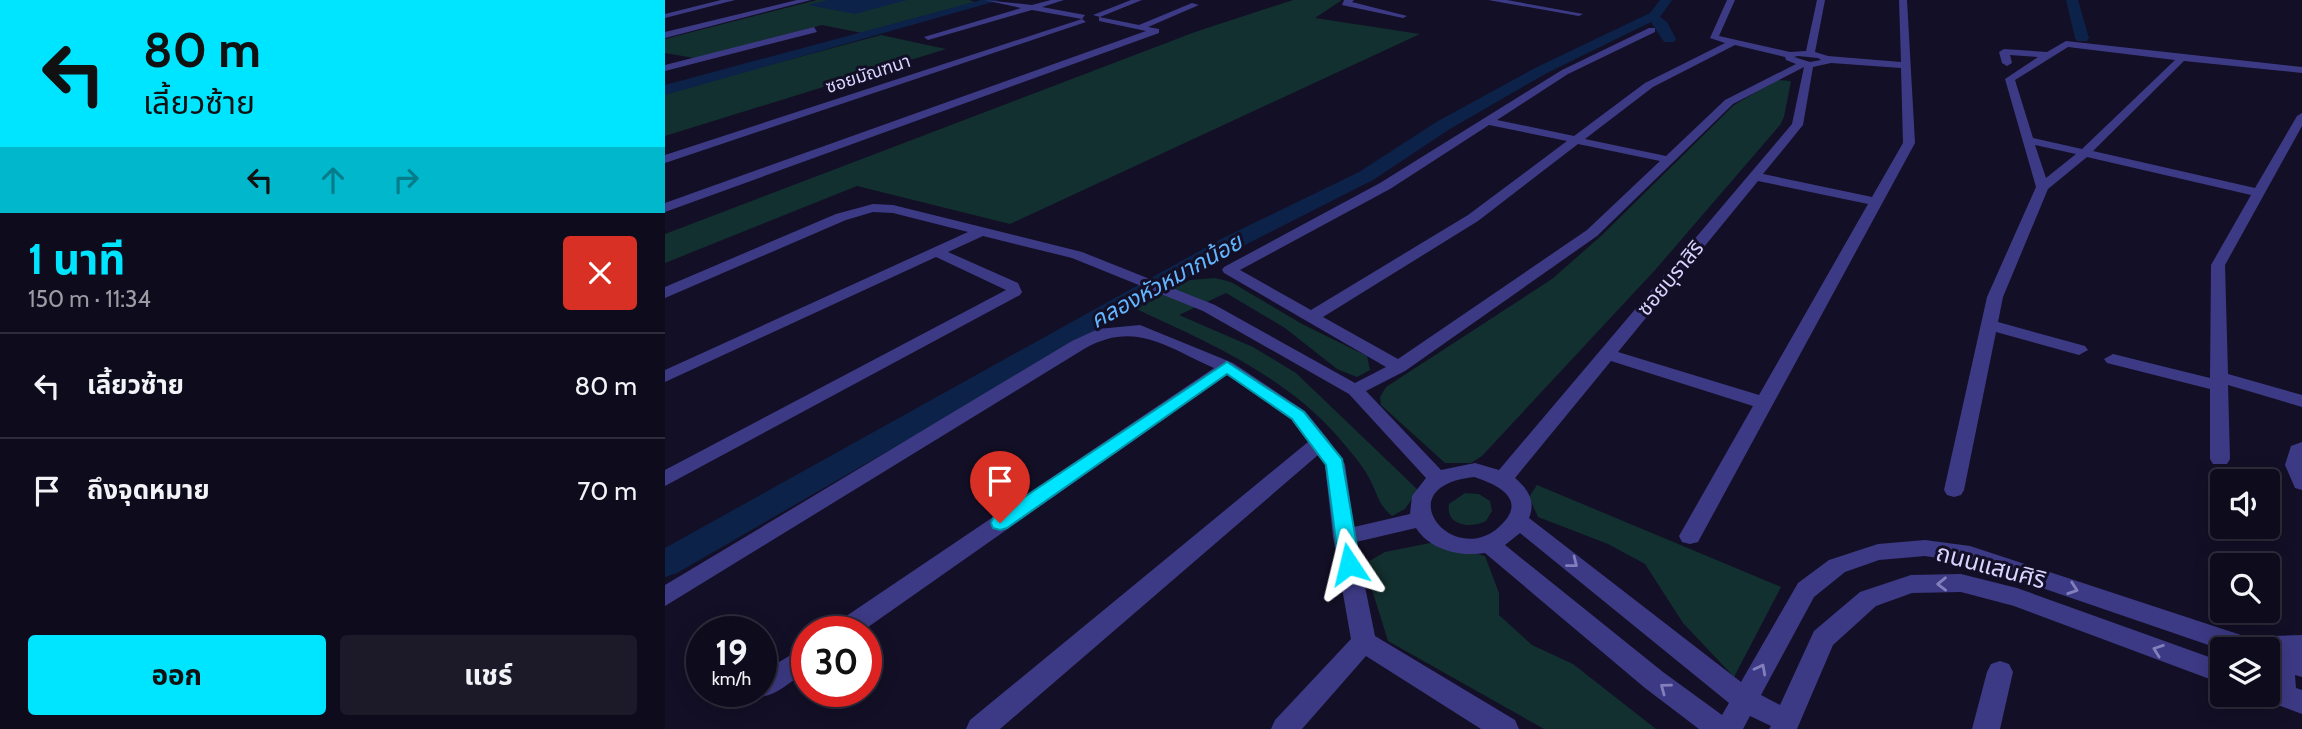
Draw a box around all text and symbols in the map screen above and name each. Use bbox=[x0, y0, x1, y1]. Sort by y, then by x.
text: 80 m bbox=[143, 20, 261, 79]
icon: left bbox=[28, 28, 119, 119]
street label: ซอยมัณฑนา bbox=[823, 50, 913, 98]
text: เลี้ยวซ้าย bbox=[143, 83, 255, 122]
icon: left bbox=[241, 161, 279, 199]
icon: ahead bbox=[314, 161, 352, 199]
icon: right bbox=[387, 161, 425, 199]
water label: คลองหัวหมากน้อย bbox=[1085, 227, 1248, 334]
text: 1 นาที bbox=[28, 233, 125, 285]
button: close bbox=[563, 236, 637, 310]
street label: ซอยบุราสิริ bbox=[1632, 236, 1709, 321]
text: 150 m · 11:34 bbox=[28, 285, 151, 313]
icon: left bbox=[28, 367, 66, 405]
text: เลี้ยวซ้าย bbox=[87, 369, 184, 401]
text: 80 m bbox=[574, 370, 637, 402]
pin bbox=[970, 451, 1030, 523]
icon: arrive bbox=[981, 462, 1019, 500]
map controls bbox=[2210, 469, 2280, 707]
button: sound bbox=[2210, 469, 2280, 539]
icon: arrive bbox=[28, 472, 66, 510]
text: ถึงจุดหมาย bbox=[87, 474, 210, 506]
text: 70 m bbox=[577, 475, 637, 507]
position arrow bbox=[1312, 527, 1386, 601]
street label: ถนนแสนศิริ bbox=[1933, 537, 2049, 595]
button: search bbox=[2210, 553, 2280, 623]
one-way arrow bbox=[1565, 555, 1578, 568]
one-way arrow bbox=[1936, 576, 1947, 592]
one-way arrow bbox=[2066, 581, 2078, 595]
speed limit sign: 30 bbox=[791, 616, 882, 707]
text: 19 bbox=[715, 631, 748, 674]
button: ออก bbox=[28, 635, 326, 715]
button: แชร์ bbox=[340, 635, 637, 715]
button: layers bbox=[2210, 637, 2280, 707]
one-way arrow bbox=[2153, 644, 2165, 658]
one-way arrow bbox=[1753, 664, 1766, 676]
text: km/h bbox=[712, 668, 751, 690]
one-way arrow bbox=[1660, 684, 1673, 697]

